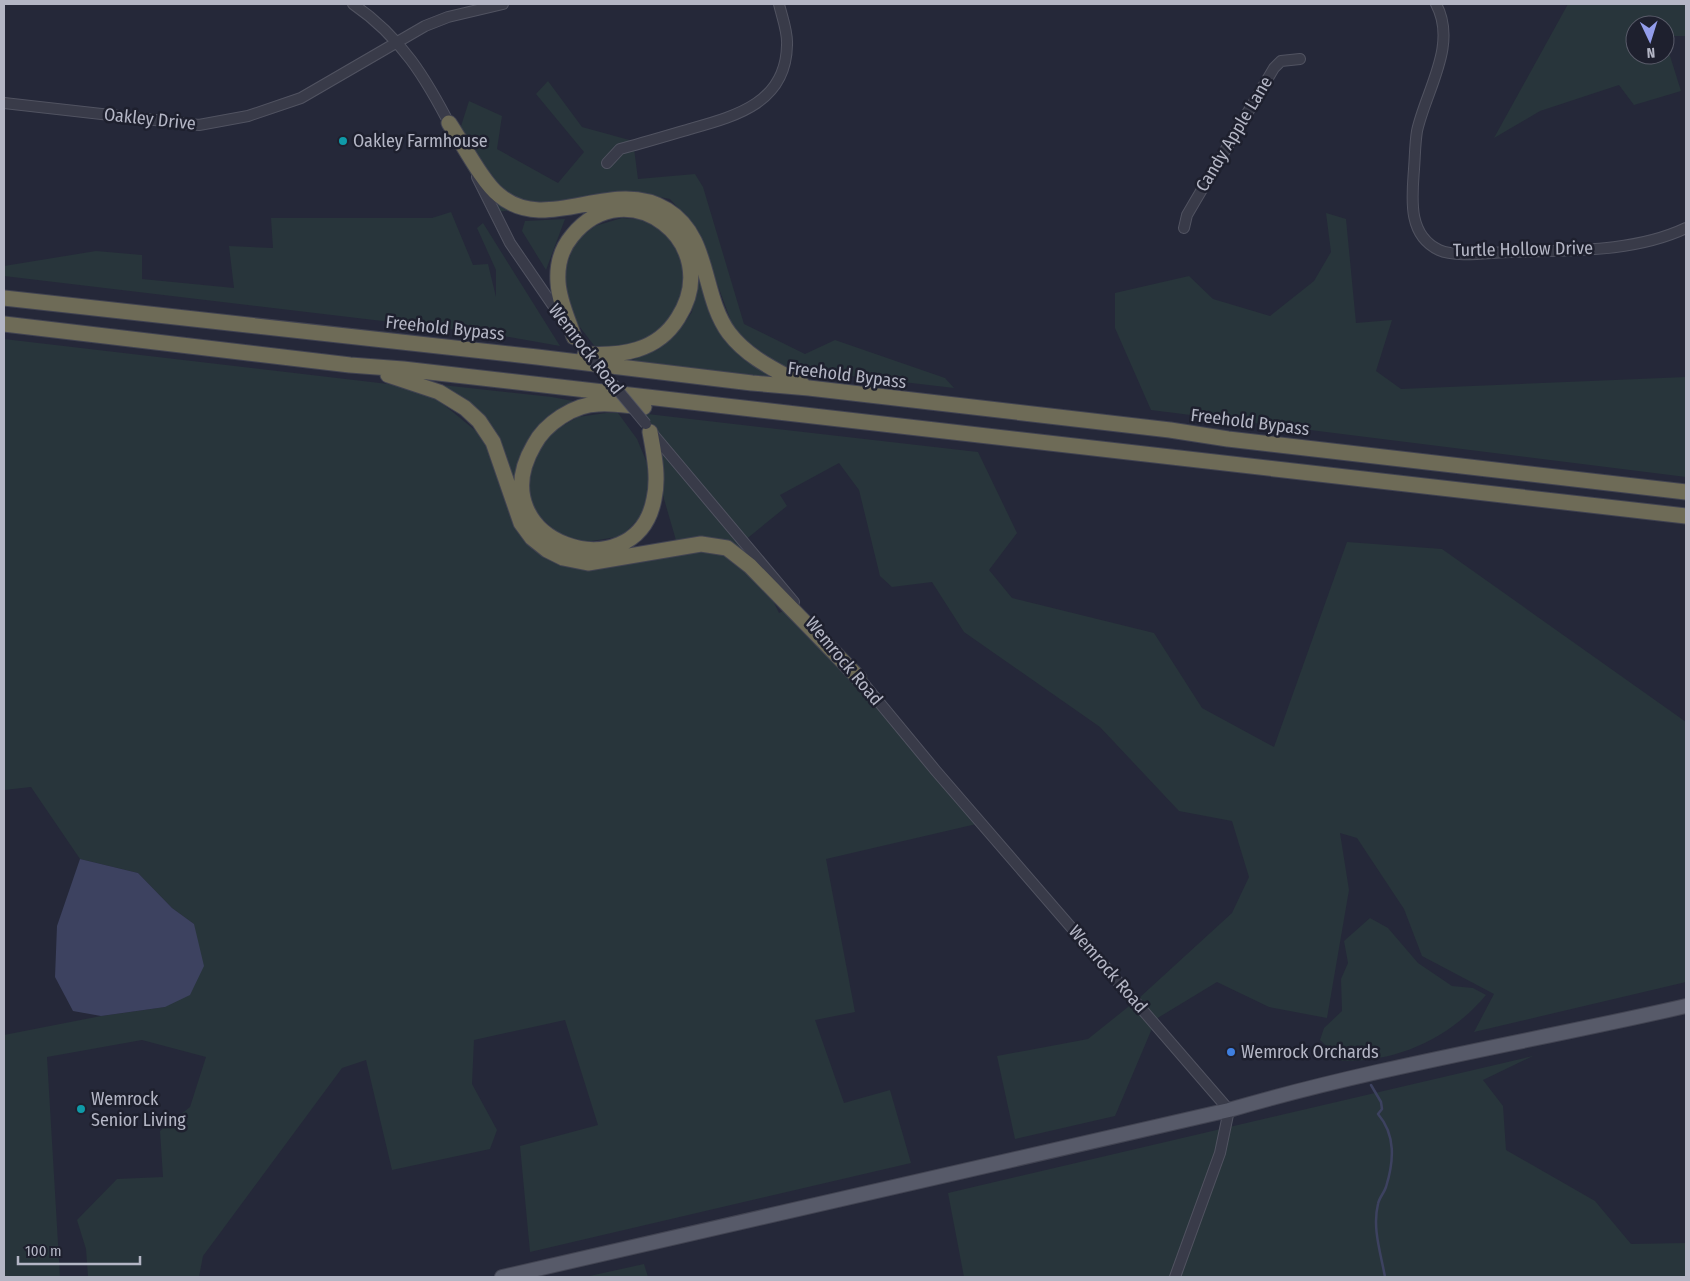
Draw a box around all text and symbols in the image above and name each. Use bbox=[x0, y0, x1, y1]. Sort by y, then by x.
north arrow bbox=[1625, 15, 1675, 65]
text: N bbox=[1646, 44, 1656, 61]
street label: Candy Apple Lane bbox=[1191, 72, 1277, 196]
street label: Oakley Drive bbox=[103, 103, 197, 135]
place label: Oakley Farmhouse bbox=[353, 130, 488, 152]
marker: Oakley Farmhouse bbox=[337, 135, 349, 147]
street label: Turtle Hollow Drive bbox=[1453, 237, 1593, 261]
street label: Wemrock Road bbox=[544, 299, 628, 399]
street label: Freehold Bypass bbox=[384, 311, 506, 345]
street label: Freehold Bypass bbox=[786, 357, 908, 393]
street label: Freehold Bypass bbox=[1189, 404, 1311, 440]
street label: Wemrock Road bbox=[801, 612, 887, 710]
street label: Wemrock Road bbox=[1064, 921, 1152, 1017]
place label: Wemrock Orchards bbox=[1241, 1041, 1379, 1063]
marker: Wemrock Orchards bbox=[1225, 1046, 1237, 1058]
place label: Wemrock Senior Living bbox=[91, 1088, 186, 1131]
marker: Wemrock Senior Living bbox=[75, 1103, 87, 1115]
scale bar bbox=[18, 1234, 140, 1266]
text: 100 m bbox=[25, 1242, 62, 1260]

